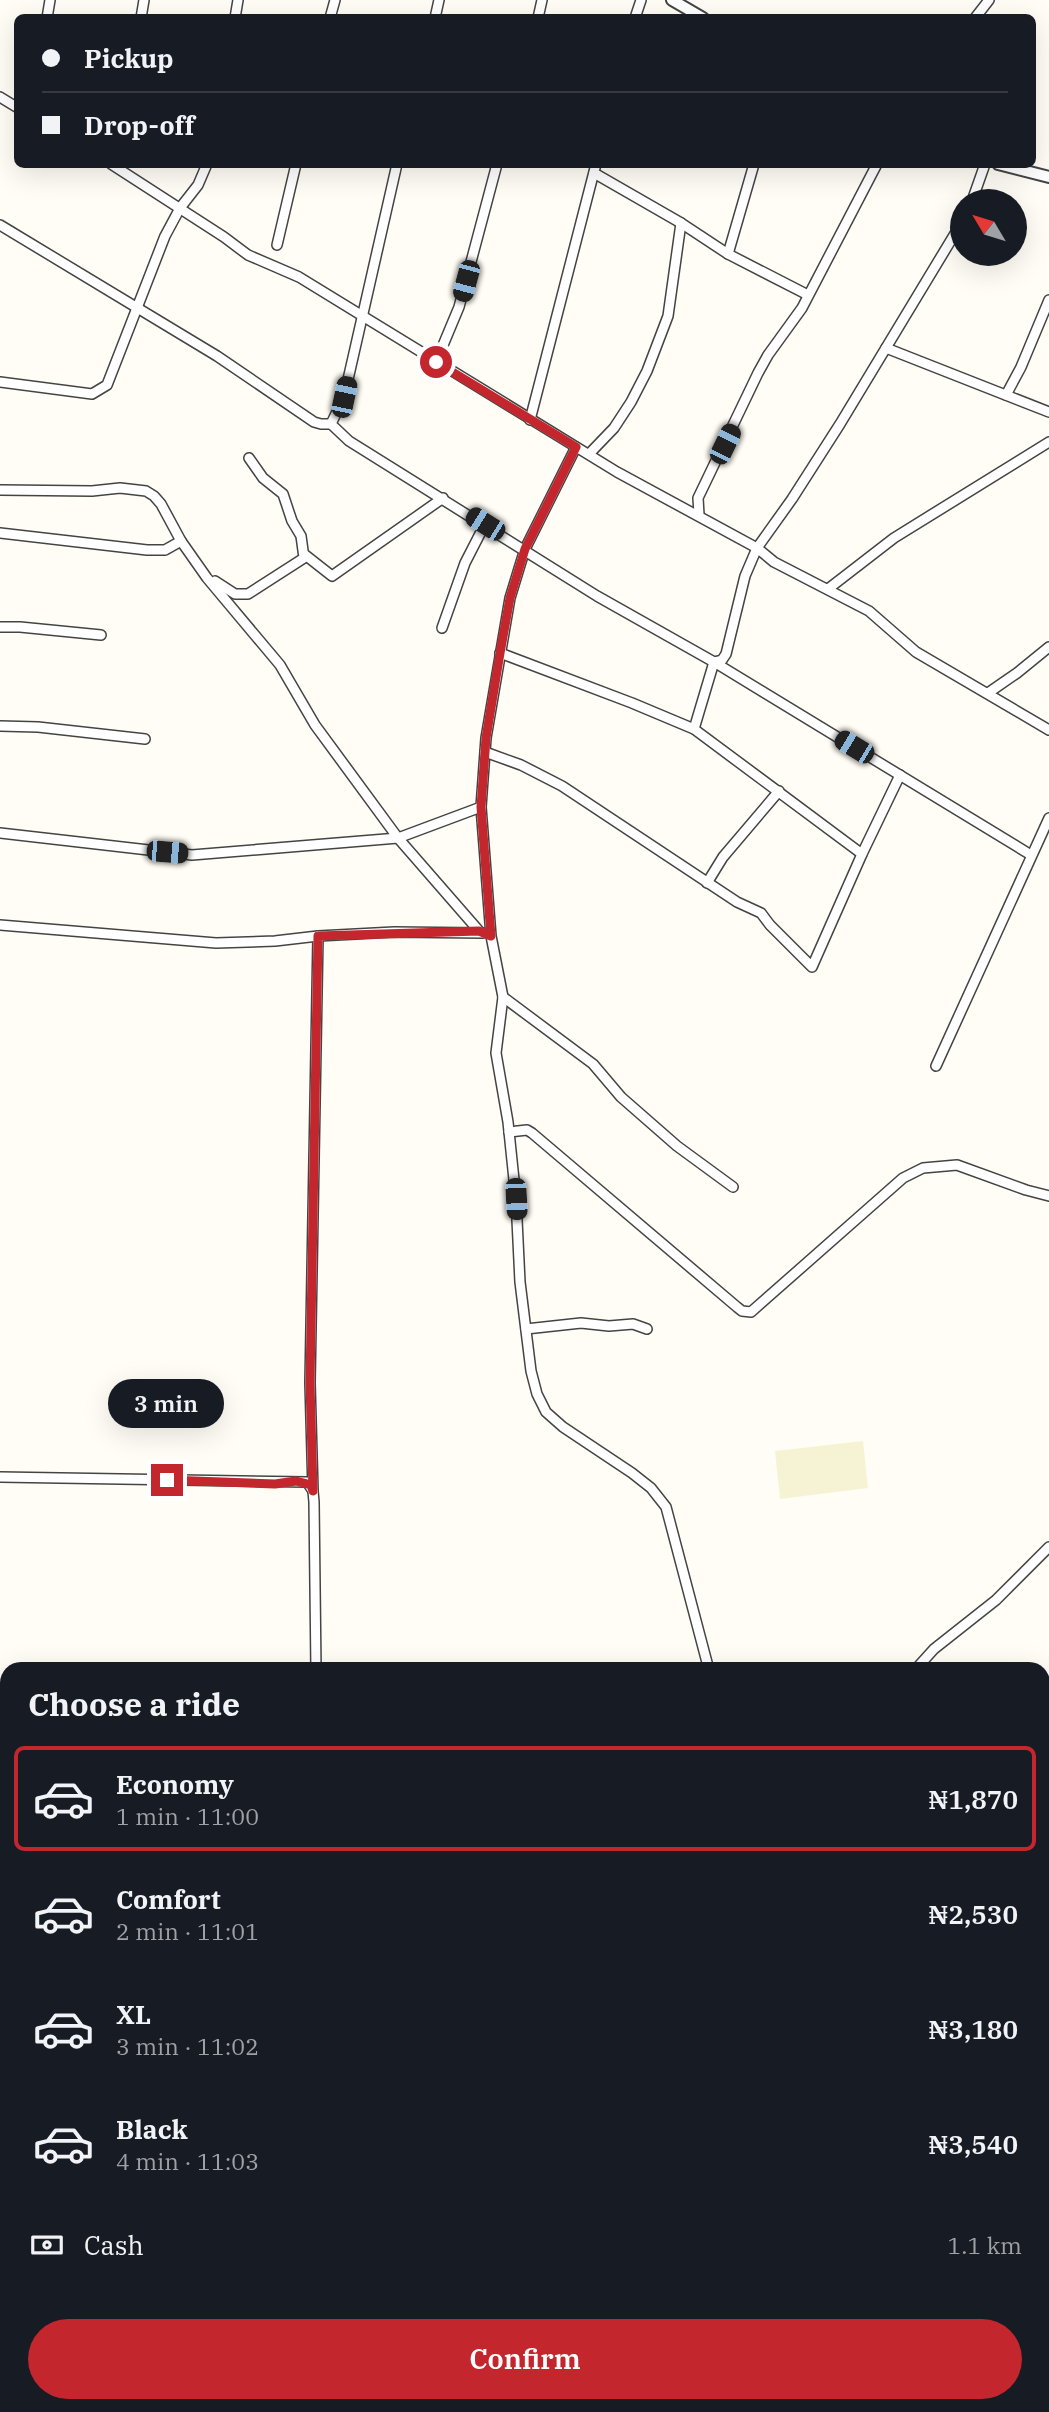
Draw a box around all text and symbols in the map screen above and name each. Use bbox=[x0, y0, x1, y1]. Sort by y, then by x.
text: Pickup bbox=[84, 41, 174, 75]
text: Drop-off bbox=[84, 108, 195, 142]
north arrow bbox=[950, 189, 1027, 266]
map controls bbox=[950, 189, 1027, 266]
car bbox=[451, 258, 482, 304]
route start bbox=[420, 346, 452, 378]
car bbox=[330, 374, 359, 420]
car bbox=[707, 421, 744, 467]
car bbox=[462, 504, 509, 544]
car bbox=[831, 727, 878, 767]
car bbox=[146, 840, 189, 864]
car bbox=[505, 1177, 528, 1221]
callout: 3 min bbox=[109, 1378, 225, 1428]
text: 3 min bbox=[134, 1388, 198, 1418]
route end bbox=[151, 1464, 183, 1496]
text: Choose a ride bbox=[28, 1683, 240, 1725]
icon: car bbox=[32, 1767, 95, 1830]
text: Economy bbox=[116, 1767, 234, 1801]
text: ₦1,870 bbox=[928, 1782, 1018, 1816]
text: 1 min · 11:00 bbox=[116, 1801, 259, 1831]
icon: car bbox=[32, 1882, 95, 1945]
text: Comfort bbox=[116, 1882, 221, 1916]
text: ₦2,530 bbox=[928, 1897, 1018, 1931]
text: 2 min · 11:01 bbox=[116, 1916, 259, 1946]
icon: car bbox=[32, 1997, 95, 2060]
text: XL bbox=[116, 1997, 151, 2031]
text: ₦3,180 bbox=[928, 2012, 1018, 2046]
text: 3 min · 11:02 bbox=[116, 2031, 259, 2061]
icon: car bbox=[32, 2112, 95, 2175]
text: Black bbox=[116, 2112, 188, 2146]
text: ₦3,540 bbox=[928, 2127, 1018, 2161]
text: 4 min · 11:03 bbox=[116, 2146, 259, 2176]
icon: cash bbox=[28, 2226, 66, 2264]
text: Cash bbox=[84, 2228, 144, 2262]
text: 1.1 km bbox=[948, 2230, 1022, 2260]
button: Confirm bbox=[28, 2319, 1022, 2399]

